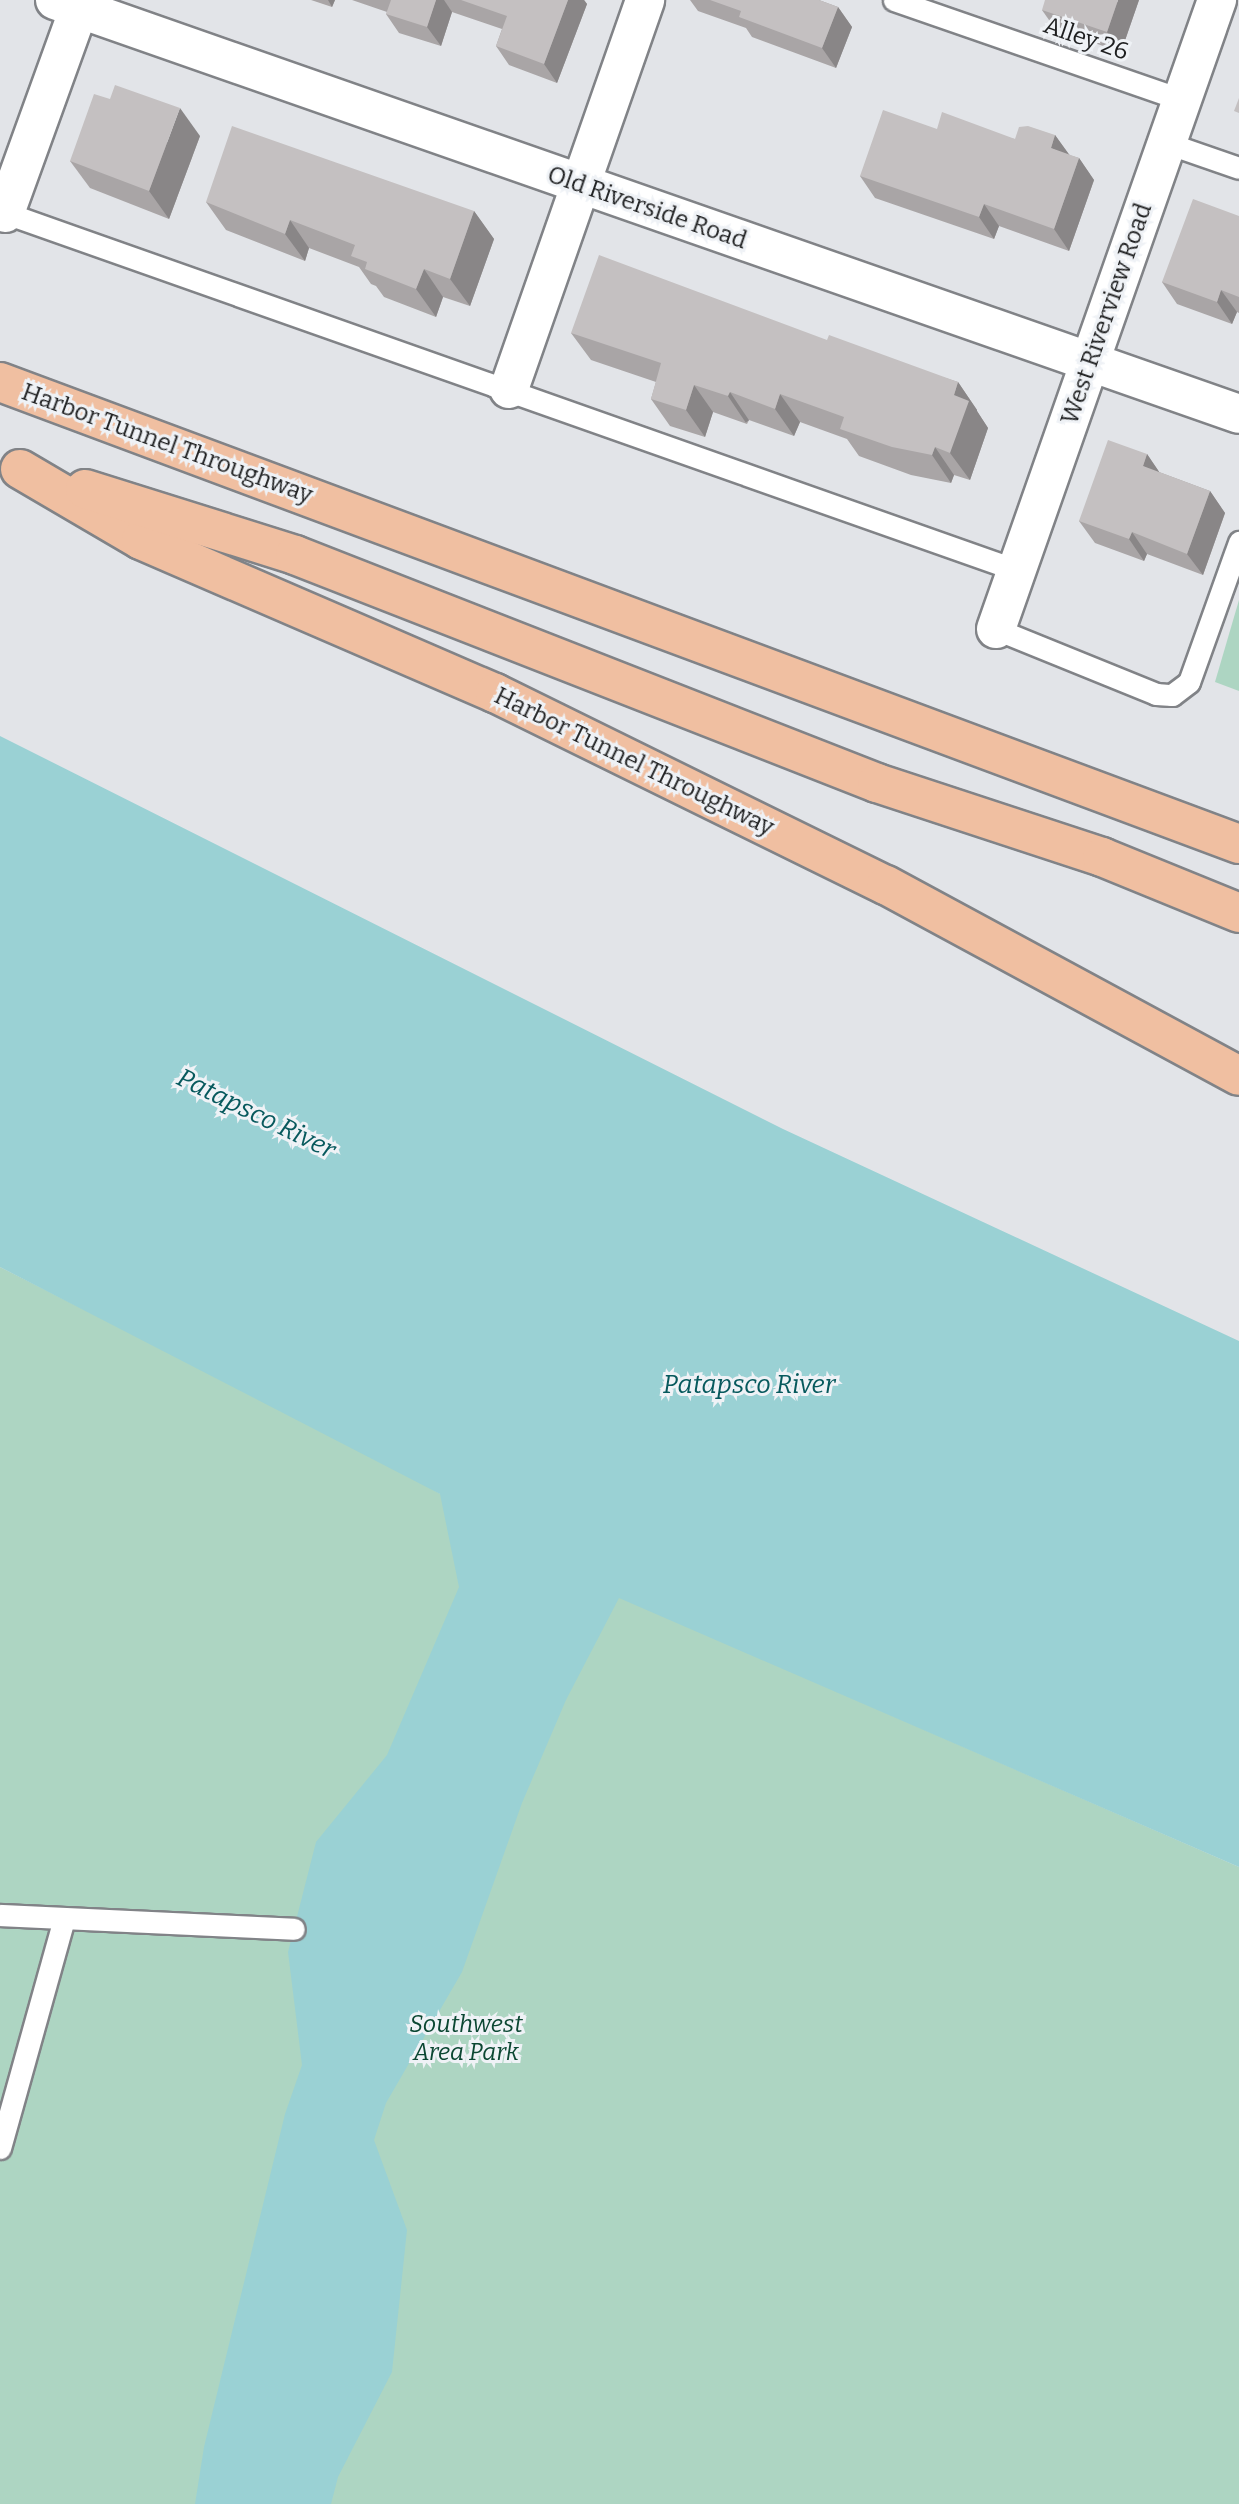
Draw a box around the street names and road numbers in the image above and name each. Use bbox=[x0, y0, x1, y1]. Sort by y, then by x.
street label: Alley 26 bbox=[1040, 11, 1132, 67]
street label: Old Riverside Road bbox=[544, 160, 750, 256]
street label: West Riverview Road bbox=[1056, 200, 1158, 428]
street label: Harbor Tunnel Throughway bbox=[18, 378, 316, 510]
street label: Harbor Tunnel Throughway bbox=[490, 682, 778, 842]

